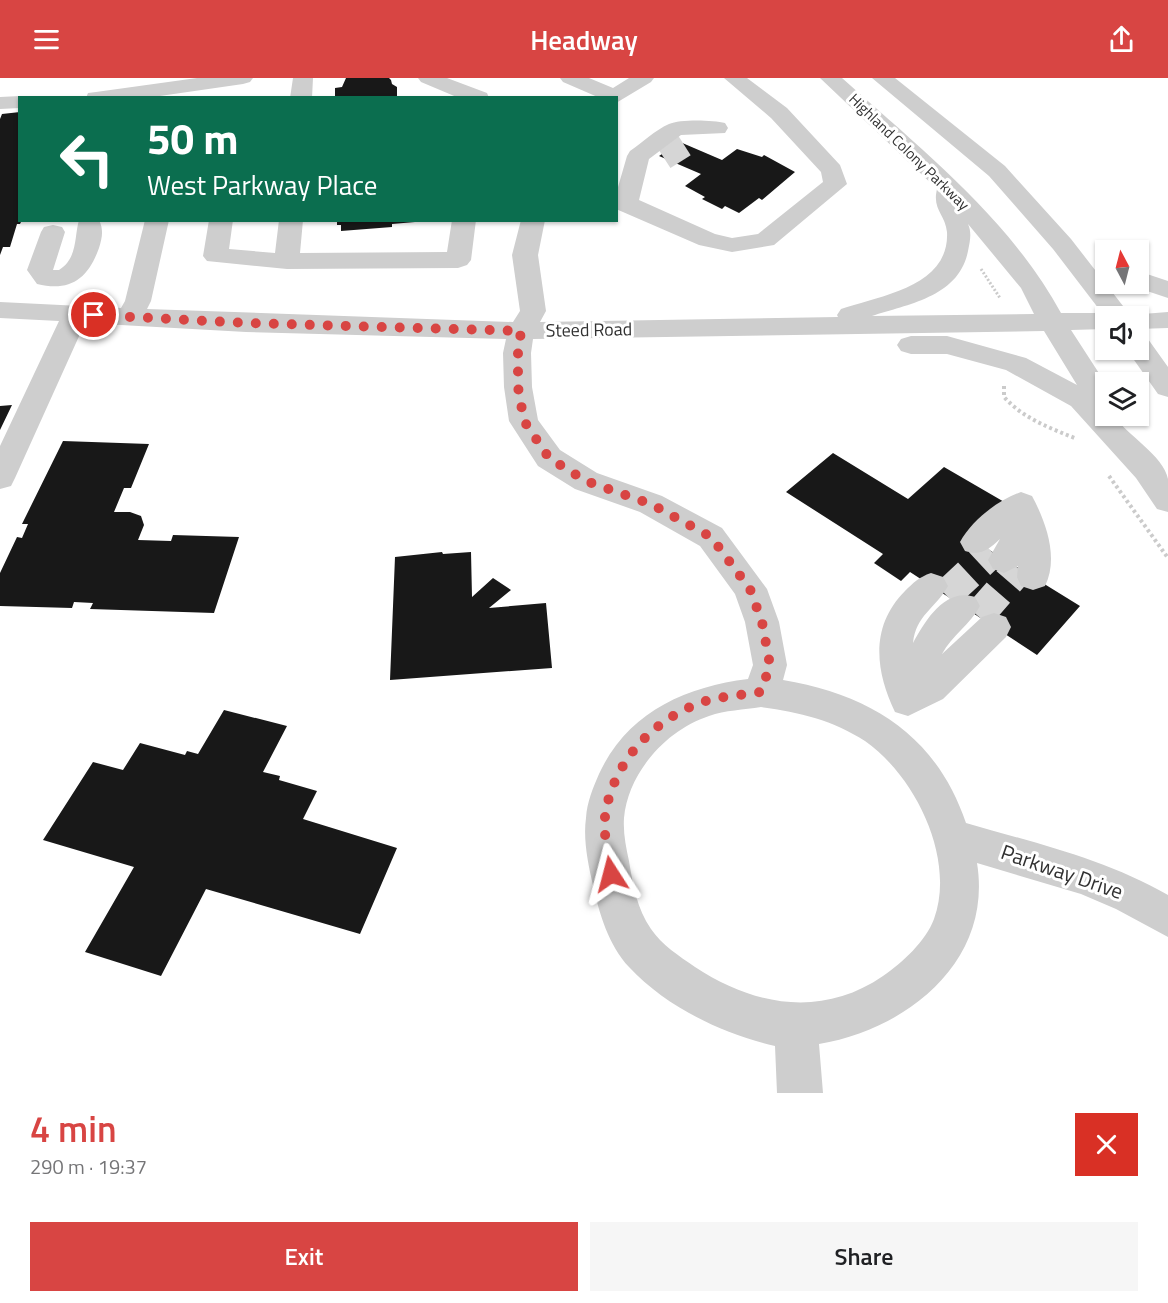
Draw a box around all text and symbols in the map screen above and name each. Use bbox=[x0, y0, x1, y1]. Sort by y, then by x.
text: Headway bbox=[530, 19, 638, 60]
icon: menu bbox=[30, 23, 63, 56]
icon: share bbox=[1105, 23, 1138, 56]
street label: Highland Colony Parkway bbox=[844, 88, 975, 215]
text: 50 m bbox=[147, 106, 239, 170]
icon: left bbox=[48, 120, 126, 198]
text: West Parkway Place bbox=[147, 164, 378, 205]
north arrow bbox=[1095, 240, 1149, 294]
map controls bbox=[1095, 240, 1149, 426]
pin bbox=[68, 289, 119, 340]
icon: arrive bbox=[77, 298, 110, 331]
button: sound bbox=[1095, 306, 1149, 360]
street label: Steed Road bbox=[545, 315, 632, 344]
button: layers bbox=[1095, 372, 1149, 426]
street label: Parkway Drive bbox=[997, 835, 1128, 907]
position arrow bbox=[579, 842, 643, 906]
text: 4 min bbox=[30, 1101, 117, 1156]
button: close bbox=[1075, 1113, 1138, 1176]
text: 290 m · 19:37 bbox=[30, 1151, 147, 1182]
button: Exit bbox=[30, 1222, 578, 1291]
button: Share bbox=[590, 1222, 1138, 1291]

